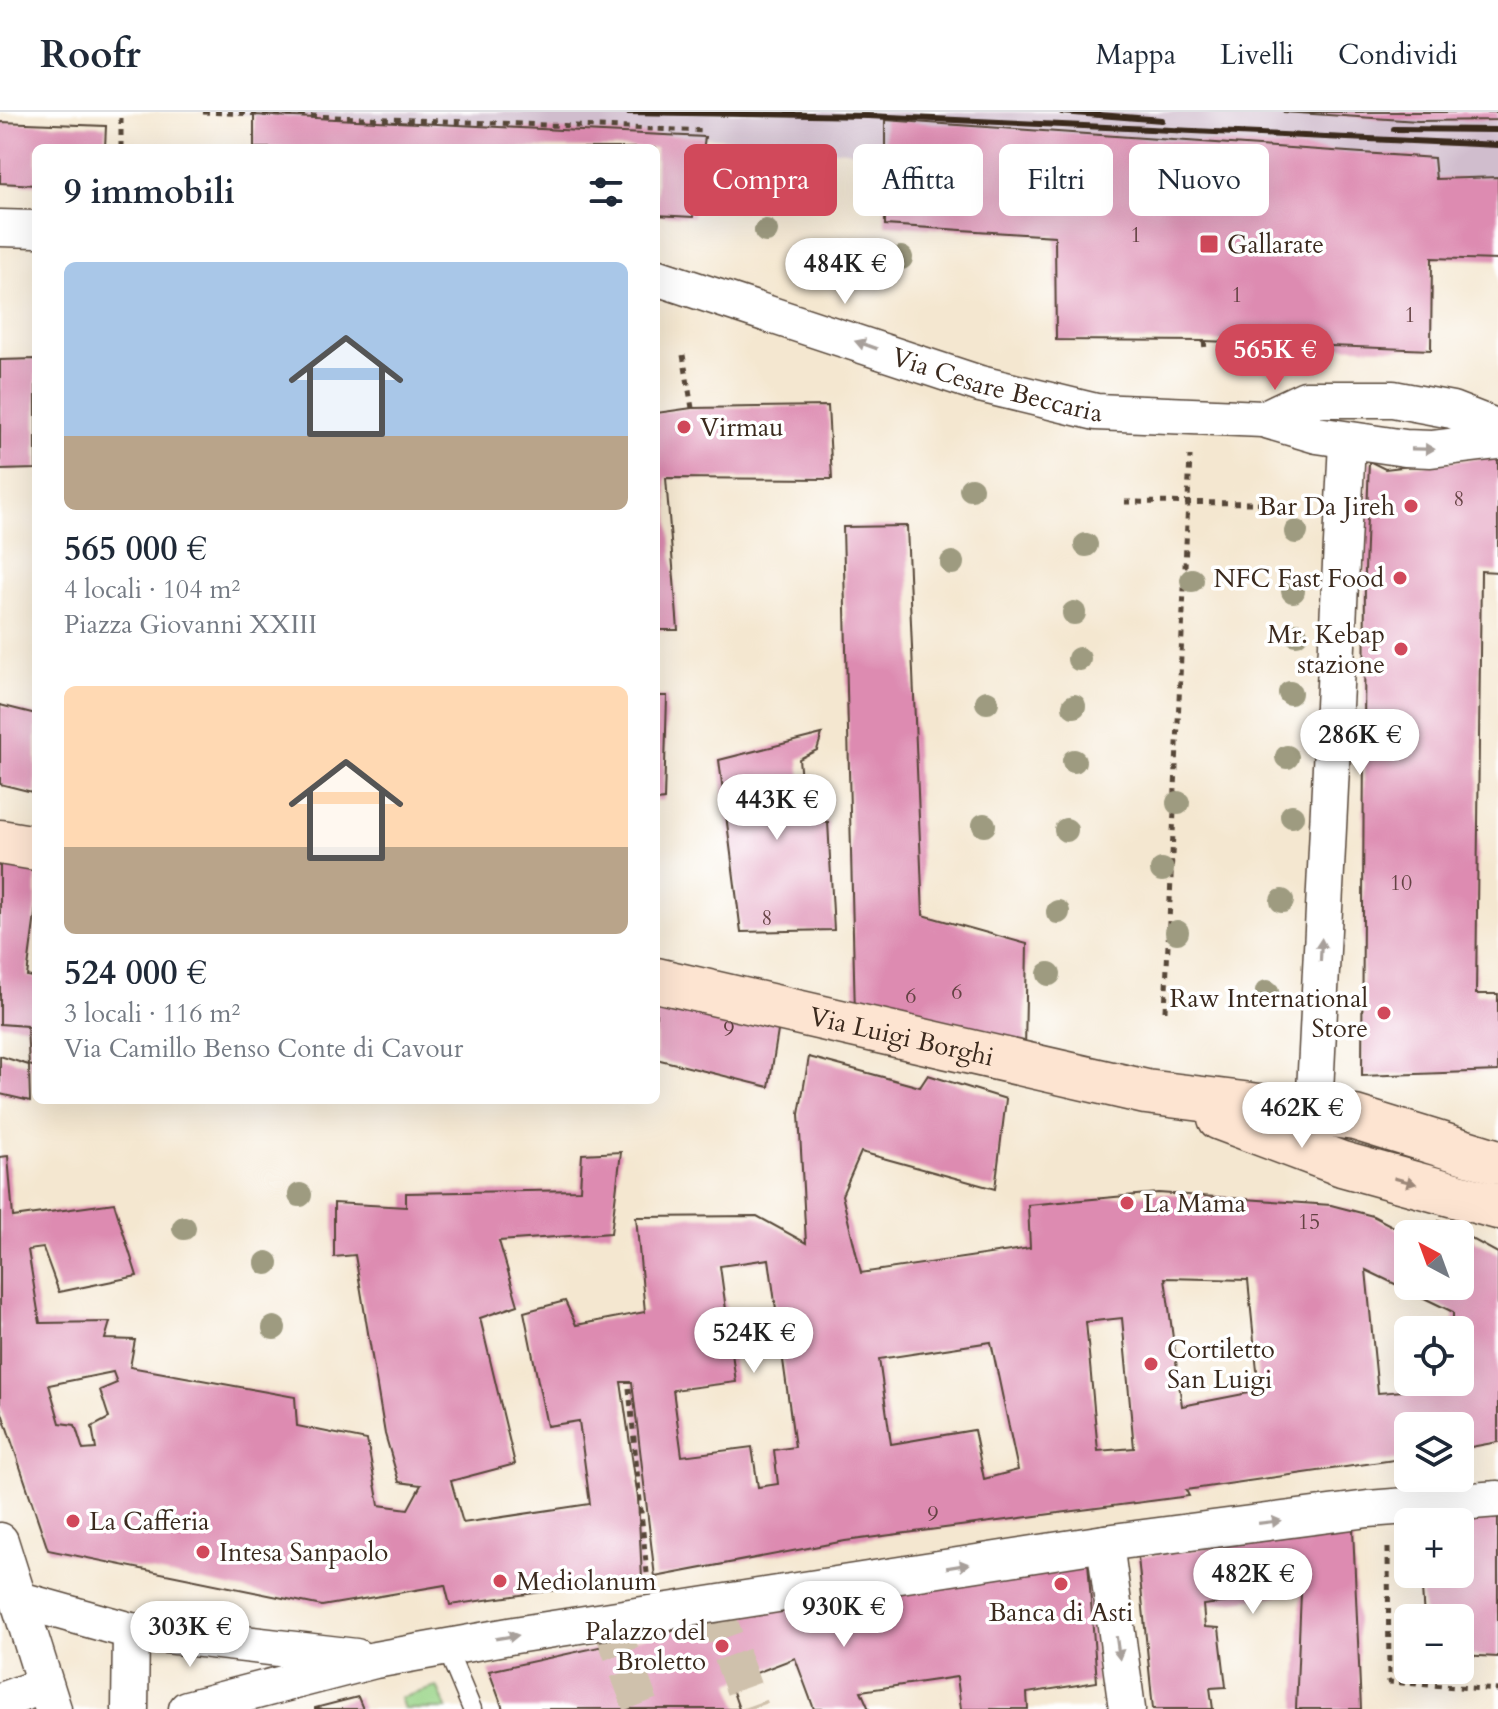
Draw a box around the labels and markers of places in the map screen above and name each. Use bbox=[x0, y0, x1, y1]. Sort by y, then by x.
place label: Gallarate bbox=[1227, 227, 1324, 262]
marker: Gallarate bbox=[1198, 233, 1220, 255]
pin: 484K € bbox=[780, 238, 910, 306]
pin: 565K € bbox=[1210, 324, 1340, 392]
place label: Virmau bbox=[700, 410, 783, 445]
marker: Virmau bbox=[675, 418, 693, 436]
place label: Bar Da Jireh bbox=[1259, 489, 1395, 524]
marker: Bar Da Jireh bbox=[1402, 497, 1420, 515]
place label: NFC Fast Food bbox=[1213, 561, 1384, 596]
marker: NFC Fast Food bbox=[1391, 569, 1409, 587]
place label: Mr. Kebap stazione bbox=[1267, 617, 1385, 682]
marker: Mr. Kebap stazione bbox=[1392, 640, 1410, 658]
pin: 286K € bbox=[1295, 709, 1425, 777]
pin: 443K € bbox=[712, 774, 842, 842]
place label: Raw International Store bbox=[1170, 981, 1368, 1046]
marker: Raw International Store bbox=[1375, 1004, 1393, 1022]
pin: 462K € bbox=[1237, 1082, 1367, 1150]
place label: La Mama bbox=[1143, 1186, 1246, 1221]
marker: La Mama bbox=[1118, 1194, 1136, 1212]
pin: 524K € bbox=[689, 1307, 819, 1375]
place label: Cortiletto San Luigi bbox=[1167, 1332, 1275, 1397]
marker: Cortiletto San Luigi bbox=[1142, 1355, 1160, 1373]
place label: La Cafferia bbox=[89, 1504, 210, 1539]
marker: La Cafferia bbox=[64, 1512, 82, 1530]
place label: Intesa Sanpaolo bbox=[219, 1535, 388, 1570]
marker: Intesa Sanpaolo bbox=[194, 1543, 212, 1561]
pin: 482K € bbox=[1188, 1548, 1318, 1616]
place label: Mediolanum bbox=[516, 1564, 656, 1599]
marker: Mediolanum bbox=[491, 1572, 509, 1590]
marker: Banca di Asti bbox=[1052, 1575, 1070, 1593]
pin: 930K € bbox=[779, 1581, 909, 1649]
place label: Banca di Asti bbox=[989, 1595, 1133, 1630]
pin: 303K € bbox=[125, 1601, 255, 1669]
place label: Palazzo del Broletto bbox=[585, 1614, 706, 1679]
marker: Palazzo del Broletto bbox=[713, 1637, 731, 1655]

